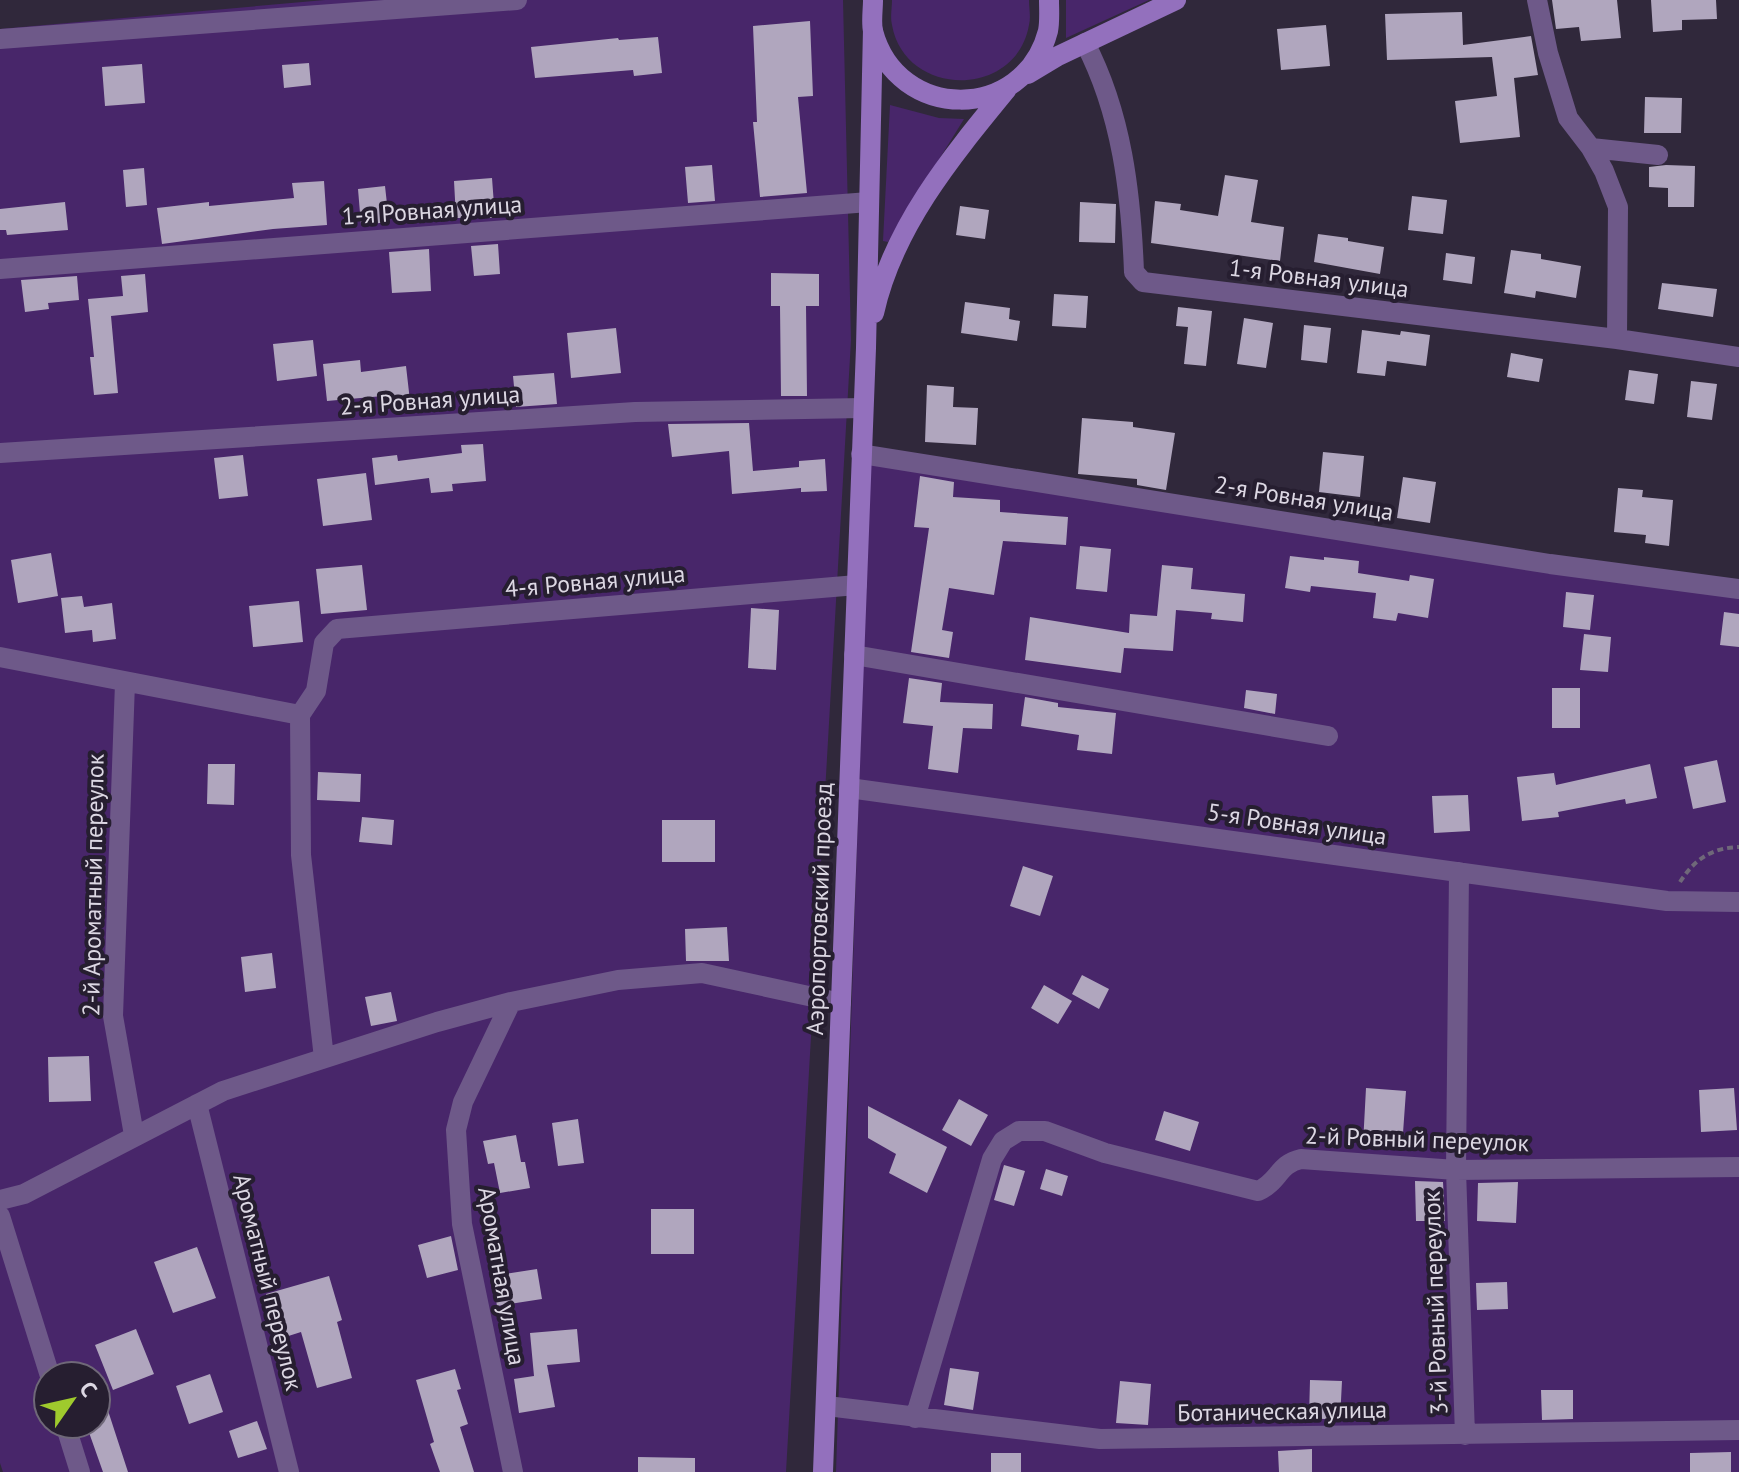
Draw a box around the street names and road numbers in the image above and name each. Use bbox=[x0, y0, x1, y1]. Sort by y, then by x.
street label: 1-я Ровная улица bbox=[341, 188, 523, 232]
street label: 1-я Ровная улица bbox=[1227, 252, 1411, 304]
street label: 2-я Ровная улица bbox=[339, 378, 521, 422]
street label: 2-я Ровная улица bbox=[1212, 469, 1396, 527]
street label: 4-я Ровная улица bbox=[504, 558, 686, 604]
street label: 2-й Ароматный переулок bbox=[75, 753, 111, 1017]
street label: Аэропортовский проезд bbox=[799, 782, 839, 1036]
street label: 5-я Ровная улица bbox=[1205, 796, 1389, 852]
street label: 2-й Ровный переулок bbox=[1305, 1120, 1530, 1158]
street label: Ароматный переулок bbox=[226, 1170, 310, 1394]
street label: Ароматная улица bbox=[471, 1184, 533, 1368]
street label: 3-й Ровный переулок bbox=[1416, 1190, 1454, 1415]
street label: Ботаническая улица bbox=[1177, 1394, 1387, 1428]

